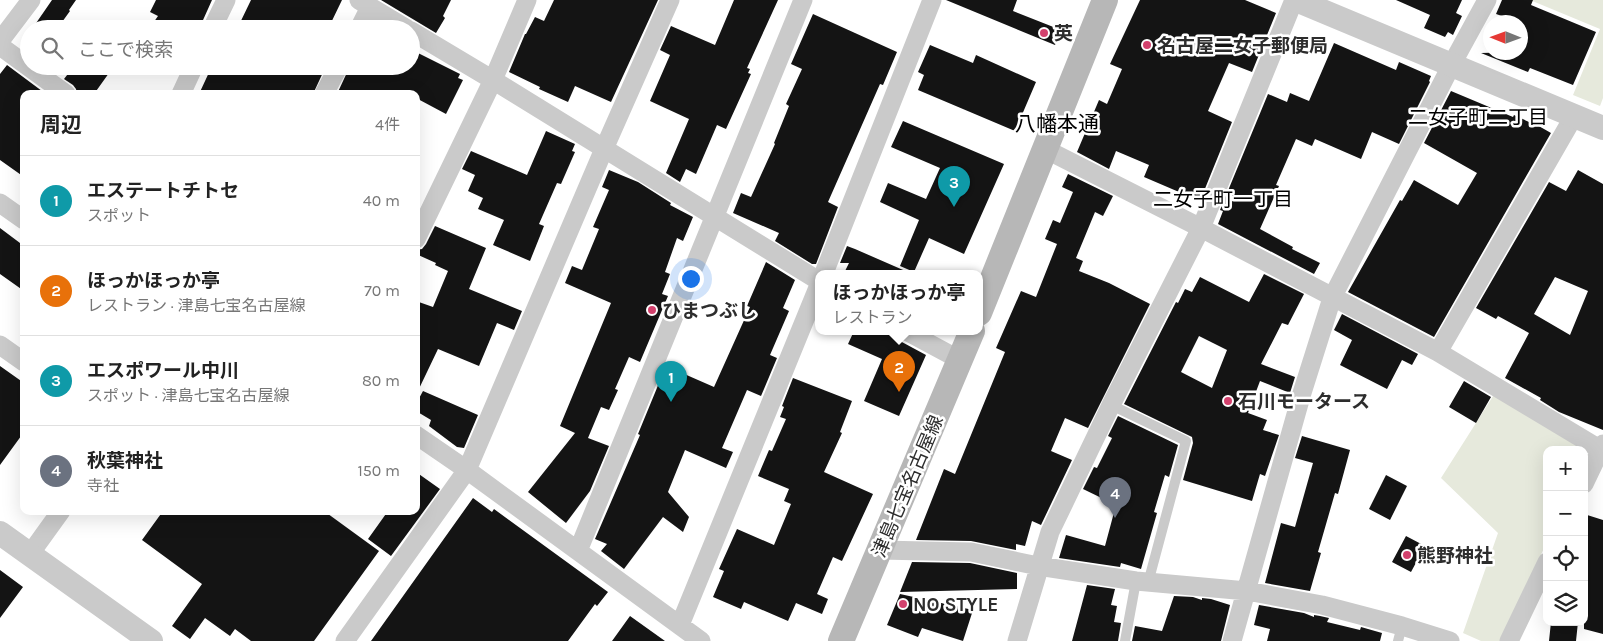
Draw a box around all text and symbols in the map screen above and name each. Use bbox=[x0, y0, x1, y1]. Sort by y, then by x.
north arrow bbox=[1483, 15, 1528, 60]
search box bbox=[20, 20, 420, 75]
place label: 英 bbox=[1054, 23, 1073, 45]
marker: 英 bbox=[1038, 27, 1050, 39]
icon: search bbox=[38, 34, 66, 62]
place label: 名古屋二女子郵便局 bbox=[1157, 35, 1328, 57]
text: ここで検索 bbox=[78, 39, 173, 61]
marker: 名古屋二女子郵便局 bbox=[1141, 39, 1153, 51]
district label: 二女子町二丁目 bbox=[1408, 106, 1548, 129]
district label: 八幡本通 bbox=[1015, 112, 1099, 136]
text: 周辺 bbox=[40, 113, 82, 137]
text: 4件 bbox=[375, 115, 400, 134]
pin: 3 bbox=[938, 166, 970, 207]
text: エステートチトセ bbox=[87, 180, 239, 202]
district label: 二女子町一丁目 bbox=[1153, 188, 1293, 211]
text: 1 bbox=[53, 191, 59, 210]
text: 40 m bbox=[363, 191, 400, 210]
text: スポット bbox=[87, 206, 151, 225]
your location bbox=[678, 266, 704, 292]
text: ほっかほっか亭 bbox=[87, 270, 220, 292]
popup bbox=[815, 270, 983, 335]
text: 2 bbox=[51, 281, 61, 300]
text: 70 m bbox=[364, 281, 400, 300]
text: ほっかほっか亭 bbox=[832, 282, 966, 304]
text: レストラン · 津島七宝名古屋線 bbox=[87, 296, 305, 315]
place label: ひまつぶし bbox=[662, 300, 757, 322]
marker: ひまつぶし bbox=[646, 304, 658, 316]
text: レストラン bbox=[832, 308, 913, 327]
pin: 2 bbox=[883, 351, 915, 392]
text: エスポワール中川 bbox=[87, 360, 239, 382]
pin: 1 bbox=[655, 361, 687, 402]
text: 3 bbox=[51, 371, 61, 390]
text: 80 m bbox=[362, 371, 400, 390]
text: スポット · 津島七宝名古屋線 bbox=[87, 386, 289, 405]
place label: 石川モータース bbox=[1238, 391, 1370, 413]
marker: 石川モータース bbox=[1222, 395, 1234, 407]
street label: 津島七宝名古屋線 bbox=[868, 412, 948, 561]
map controls bbox=[1543, 446, 1588, 626]
button: + bbox=[1543, 446, 1588, 491]
text: 秋葉神社 bbox=[87, 450, 163, 472]
text: 4 bbox=[51, 461, 61, 480]
text: 150 m bbox=[357, 461, 400, 480]
text: 寺社 bbox=[87, 476, 119, 495]
pin: 4 bbox=[1099, 477, 1131, 518]
button: − bbox=[1543, 491, 1588, 536]
button: locate bbox=[1543, 536, 1588, 581]
place label: 熊野神社 bbox=[1417, 545, 1493, 567]
marker: 熊野神社 bbox=[1401, 549, 1413, 561]
button: layers bbox=[1543, 581, 1588, 626]
place label: NO STYLE bbox=[913, 594, 998, 616]
marker: NO STYLE bbox=[897, 598, 909, 610]

